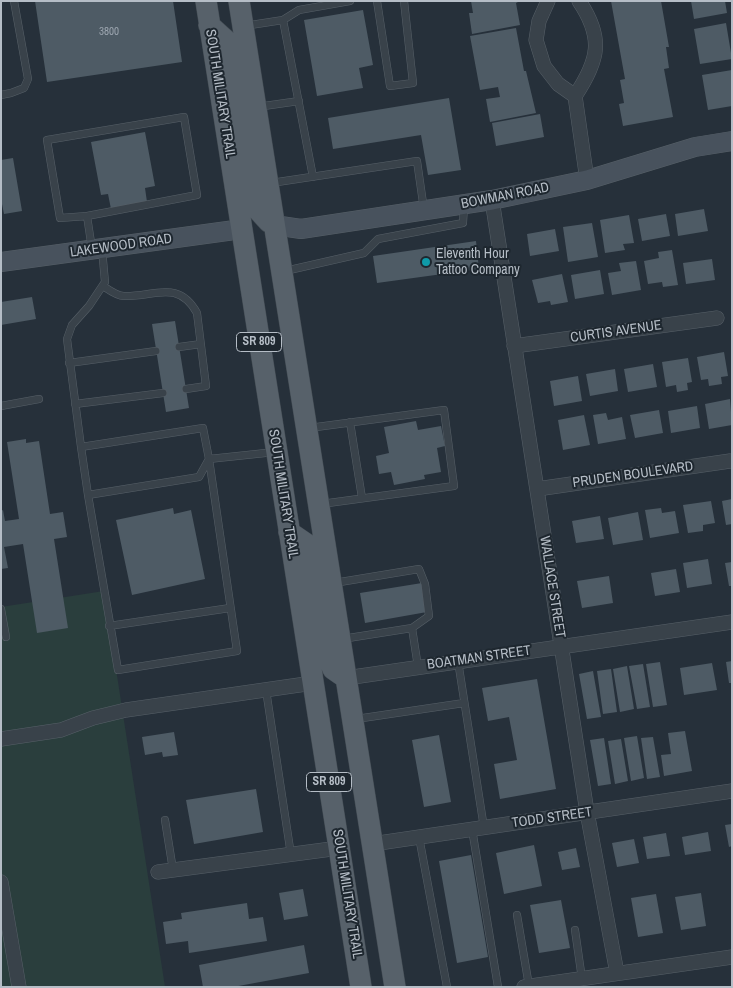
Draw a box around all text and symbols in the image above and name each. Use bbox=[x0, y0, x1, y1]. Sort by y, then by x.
house number: 3800 bbox=[99, 25, 119, 39]
street label: SOUTH MILITARY TRAIL bbox=[201, 28, 239, 160]
street label: BOWMAN ROAD bbox=[460, 179, 550, 213]
street label: LAKEWOOD ROAD bbox=[69, 231, 173, 261]
place label: Eleventh Hour Tattoo Company bbox=[436, 246, 520, 278]
marker: Eleventh Hour Tattoo Company bbox=[420, 256, 432, 268]
street label: CURTIS AVENUE bbox=[569, 317, 663, 347]
road number: SR 809 bbox=[236, 332, 282, 352]
street label: SOUTH MILITARY TRAIL bbox=[264, 428, 302, 560]
street label: PRUDEN BOULEVARD bbox=[572, 458, 694, 492]
street label: WALLACE STREET bbox=[536, 535, 568, 639]
street label: BOATMAN STREET bbox=[426, 642, 532, 674]
road number: SR 809 bbox=[306, 772, 352, 792]
street label: TODD STREET bbox=[511, 804, 593, 832]
street label: SOUTH MILITARY TRAIL bbox=[328, 828, 366, 960]

